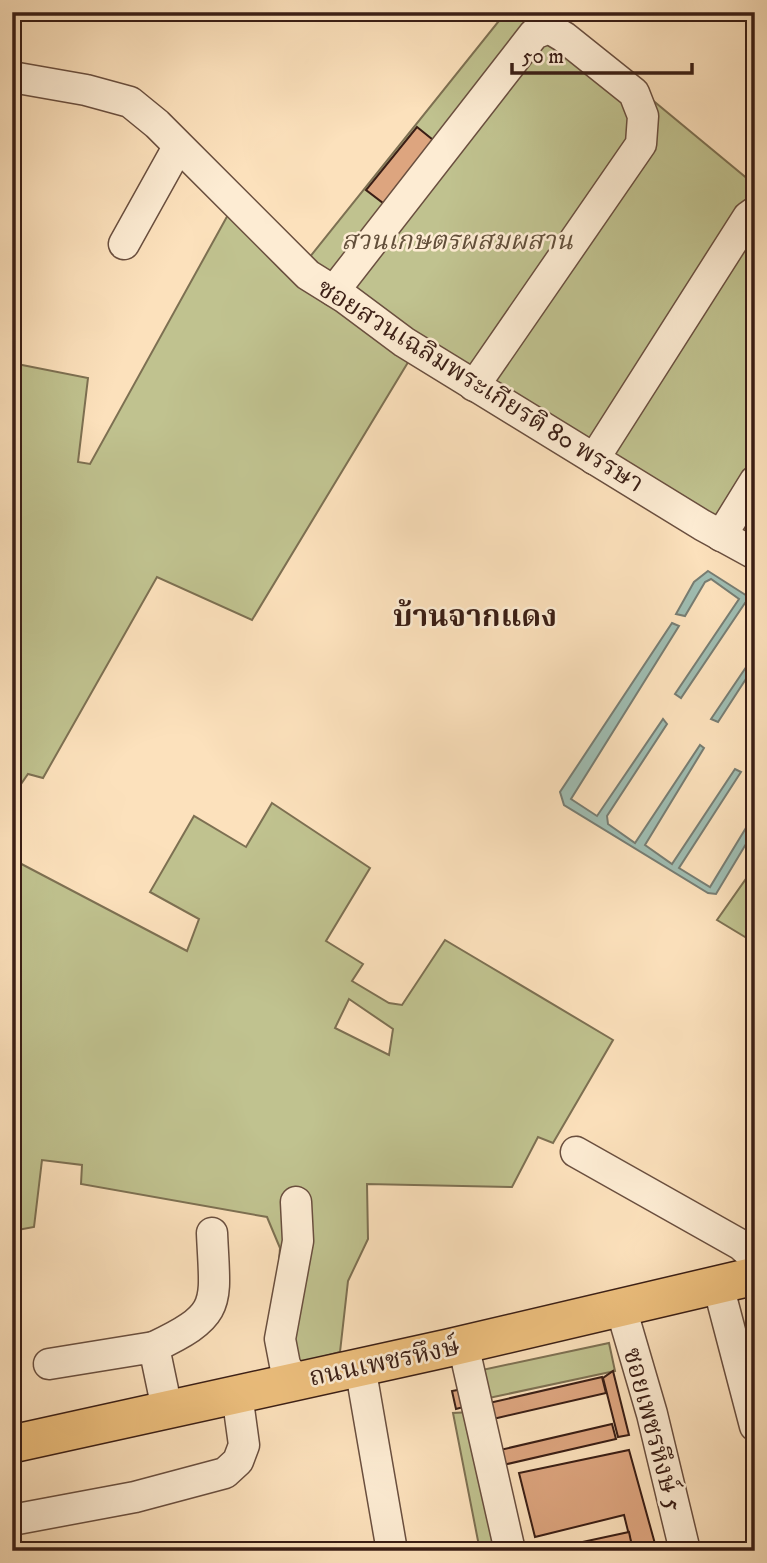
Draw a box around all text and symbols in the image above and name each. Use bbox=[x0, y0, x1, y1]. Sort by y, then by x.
scale bar bbox=[512, 32, 692, 76]
text: 50 m bbox=[522, 44, 564, 70]
park label: สวนเกษตรผสมผสาน bbox=[341, 225, 574, 258]
street label: ซอยสวนเฉลิมพระเกียรติ 80 พรรษา bbox=[311, 272, 650, 501]
district label: บ้านจากแดง bbox=[393, 599, 557, 636]
street label: ถนนเพชรหึงษ์ bbox=[306, 1329, 463, 1395]
street label: ซอยเพชรหึงษ์ 5 bbox=[615, 1344, 691, 1515]

